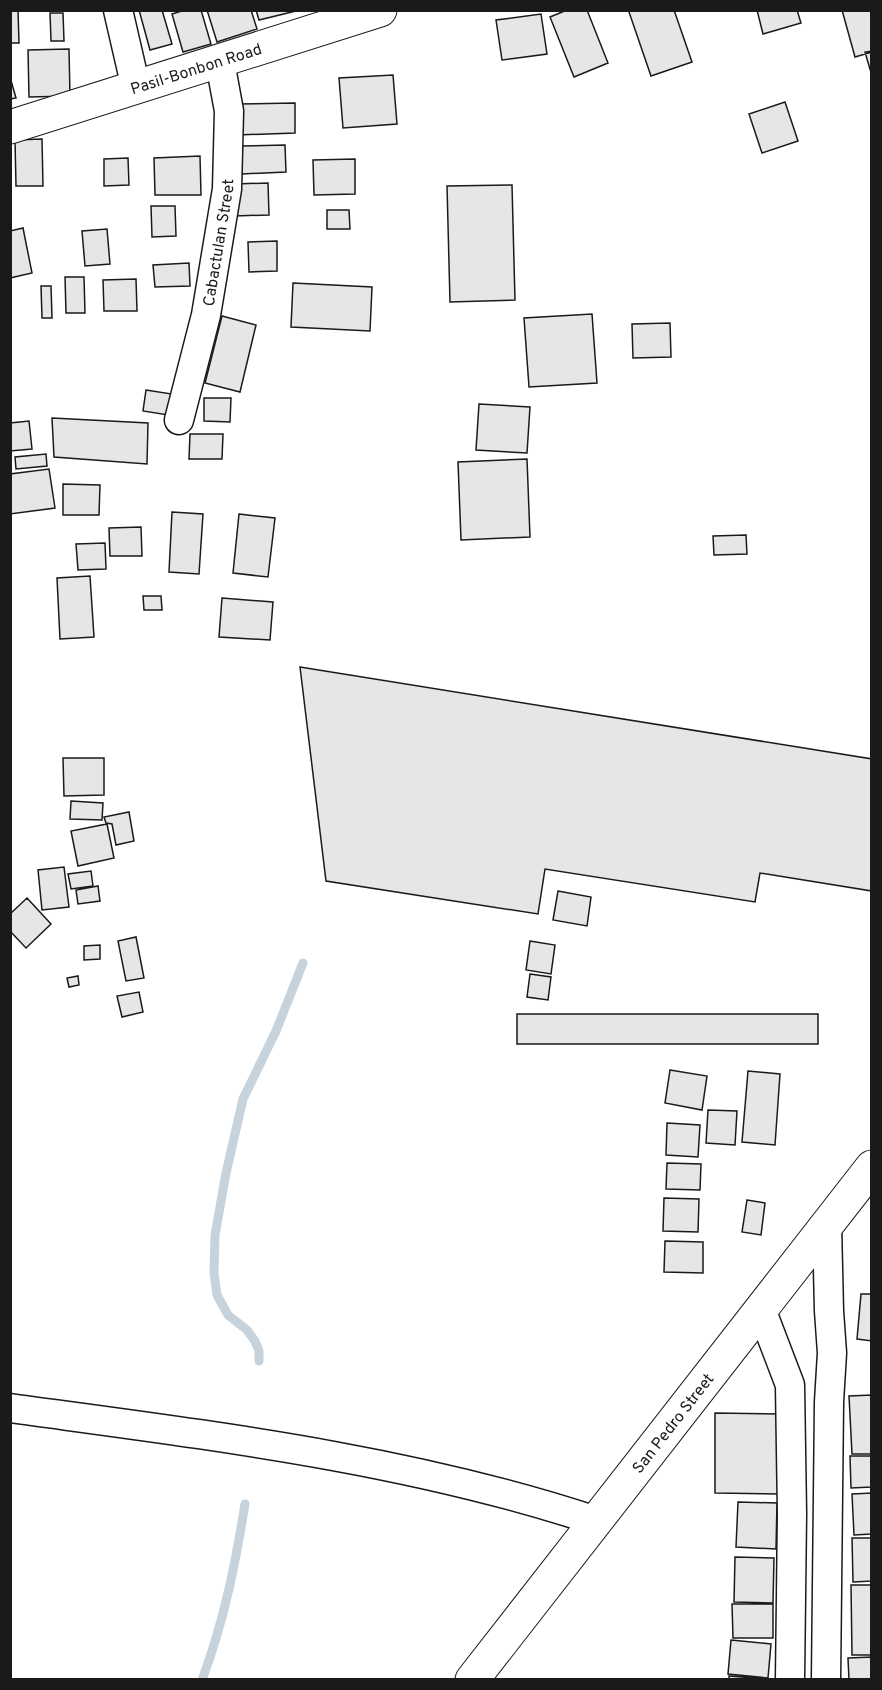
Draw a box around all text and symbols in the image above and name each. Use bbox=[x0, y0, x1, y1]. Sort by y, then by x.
street label: Pasil-Bonbon Road bbox=[128, 40, 265, 100]
street label: Cabactulan Street bbox=[200, 179, 239, 308]
street label: San Pedro Street bbox=[629, 1370, 719, 1478]

